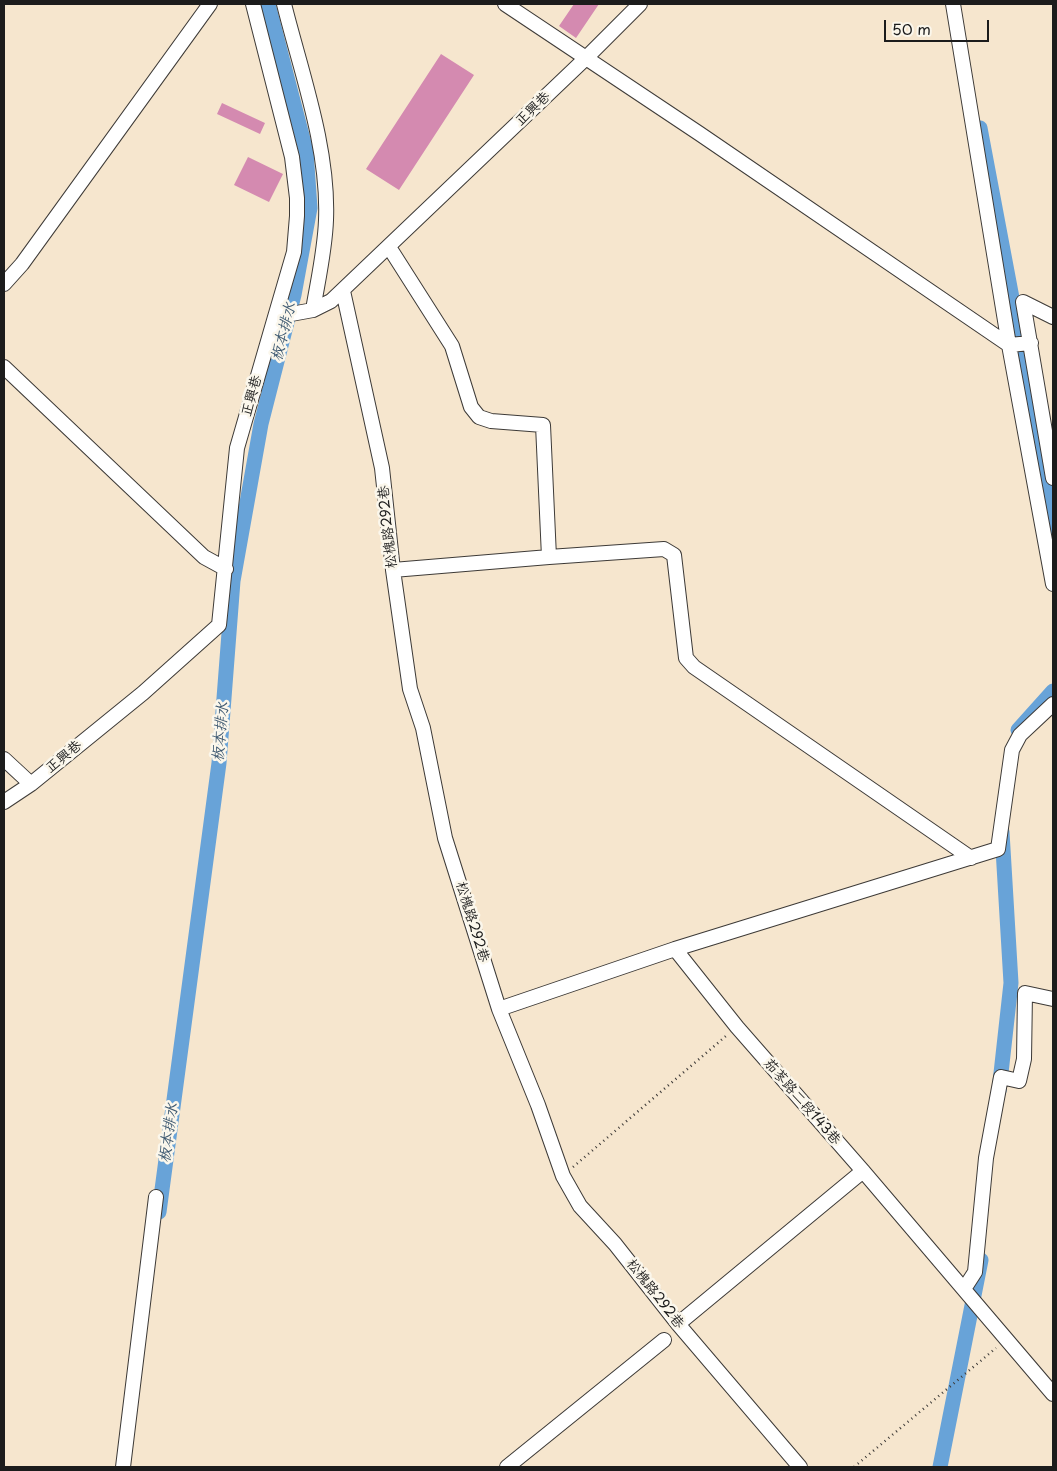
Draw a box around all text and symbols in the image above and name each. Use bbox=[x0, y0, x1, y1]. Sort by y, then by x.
scale bar bbox=[887, 10, 992, 42]
text: 50 m bbox=[892, 17, 931, 40]
street label: 正興巷 bbox=[512, 88, 554, 130]
water label: 板本排水 bbox=[268, 301, 300, 363]
street label: 正興巷 bbox=[238, 373, 266, 419]
street label: 松槐路292巷 bbox=[375, 485, 401, 569]
water label: 板本排水 bbox=[209, 701, 233, 763]
street label: 正興巷 bbox=[42, 737, 86, 777]
street label: 松槐路292巷 bbox=[452, 880, 492, 964]
street label: 茄苳路二段143巷 bbox=[760, 1055, 844, 1149]
water label: 板本排水 bbox=[156, 1102, 182, 1164]
street label: 松槐路292巷 bbox=[623, 1256, 687, 1332]

